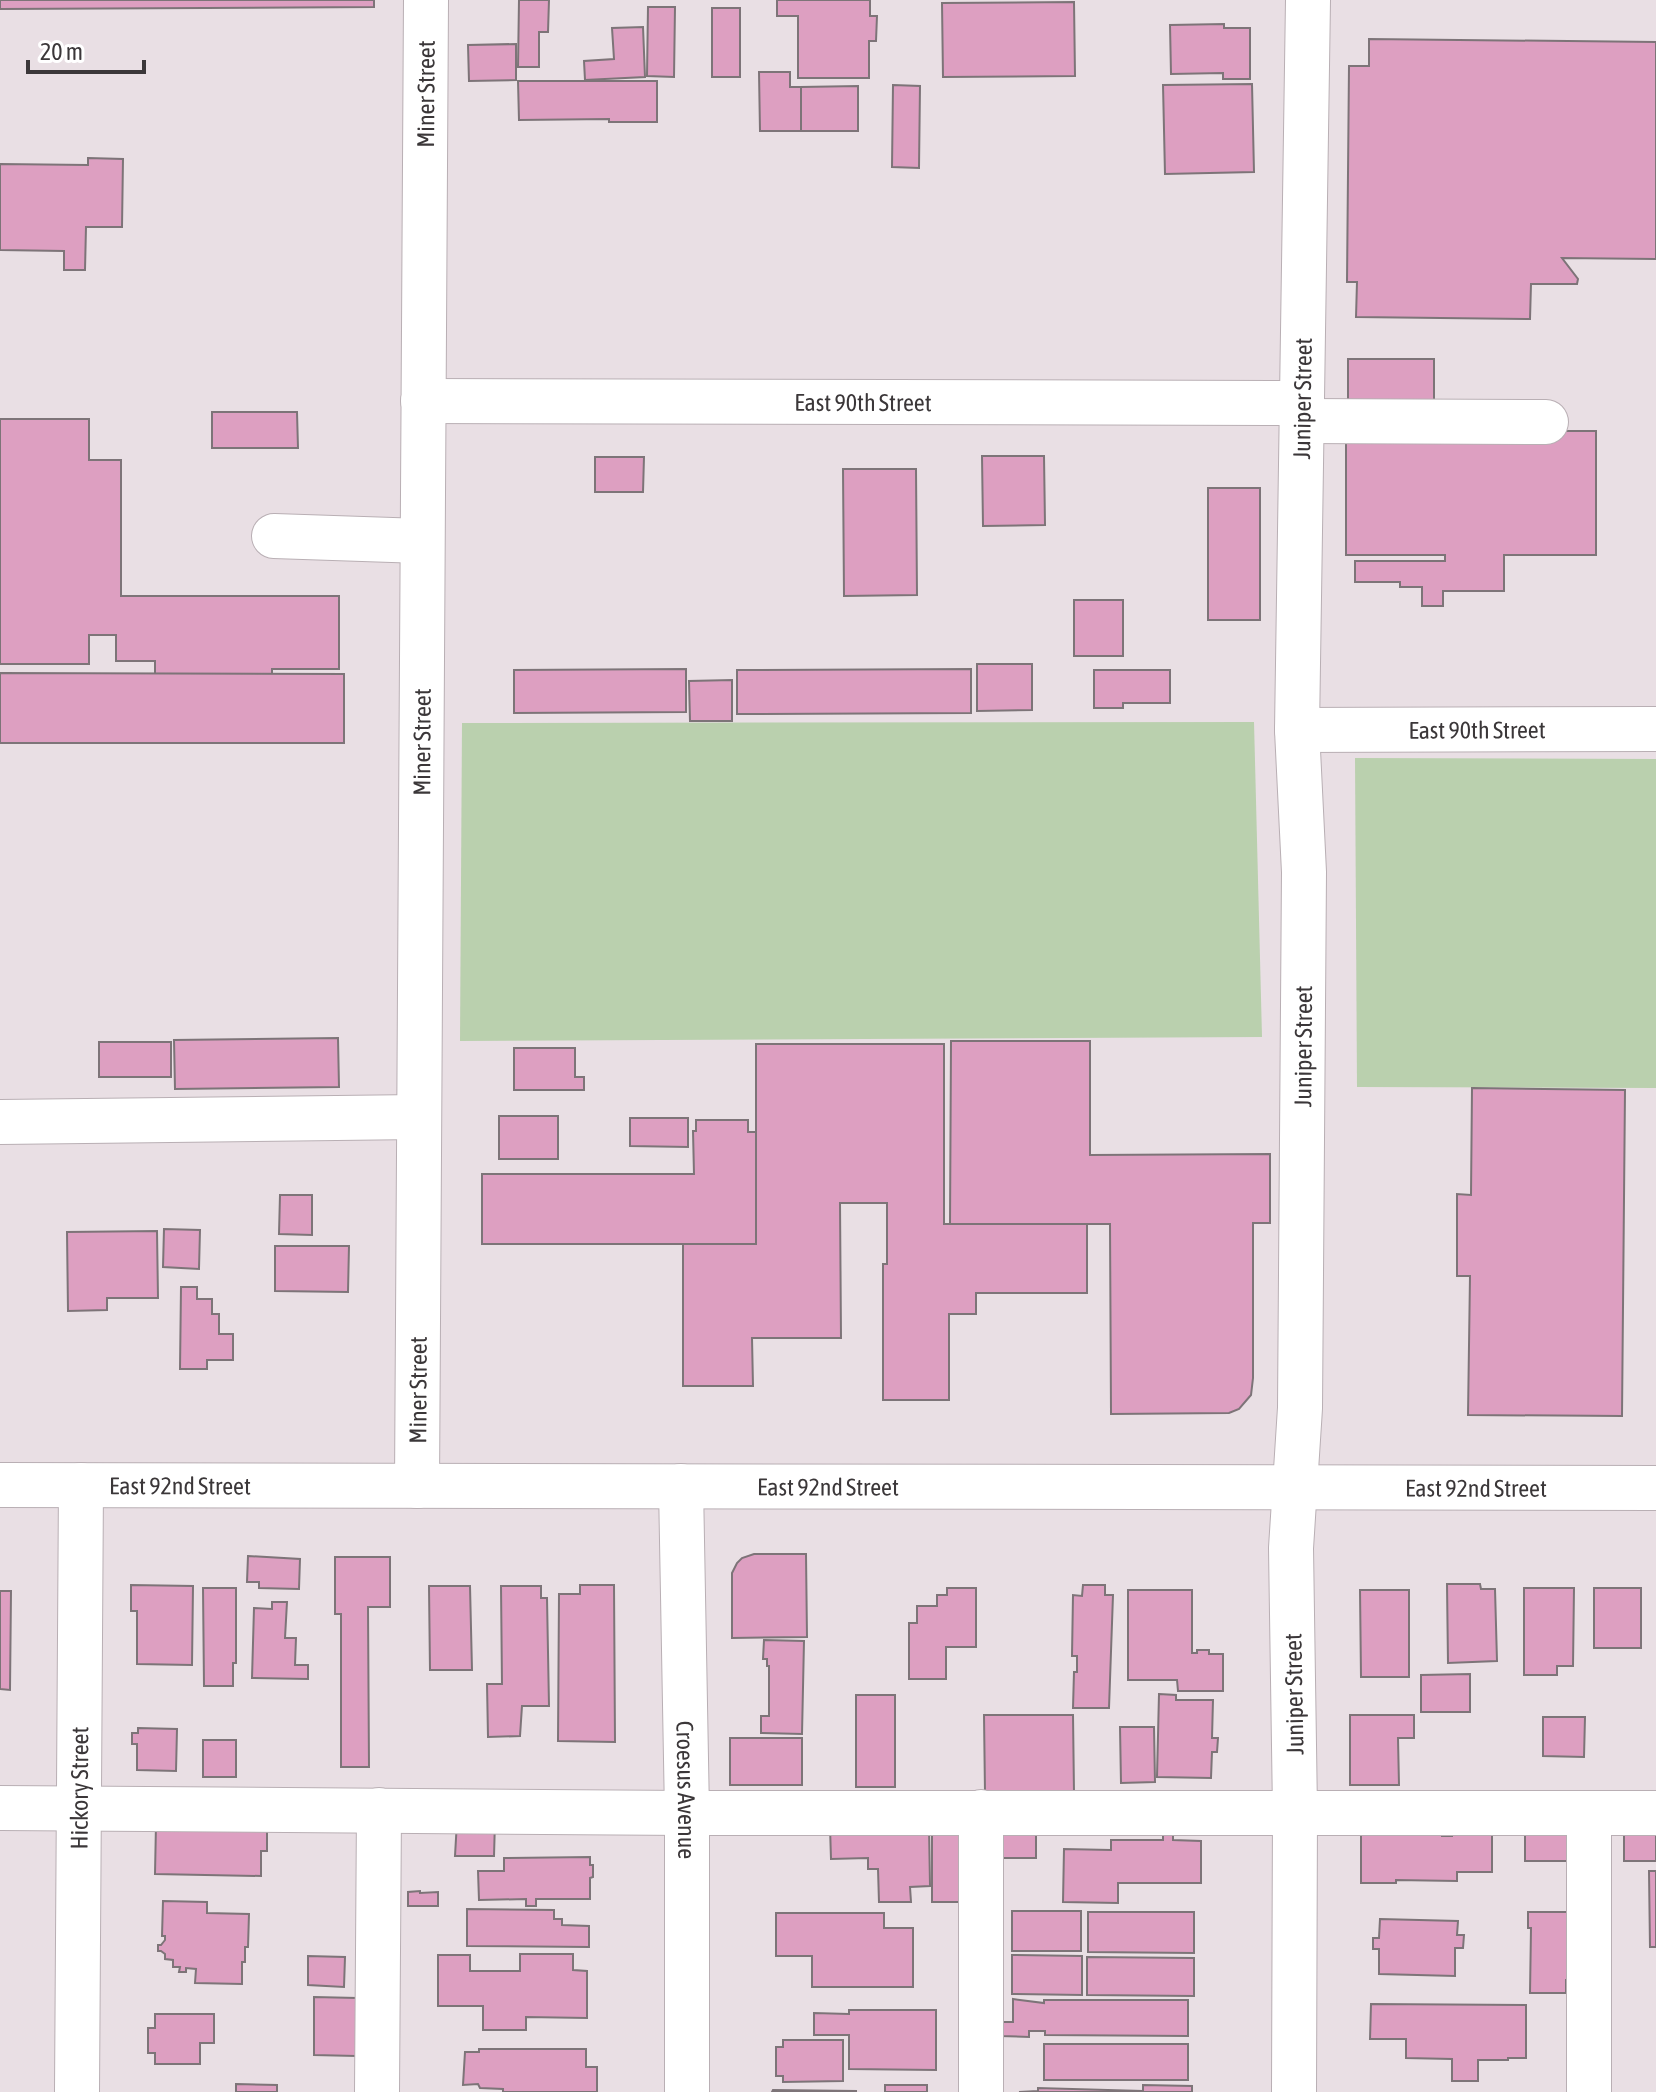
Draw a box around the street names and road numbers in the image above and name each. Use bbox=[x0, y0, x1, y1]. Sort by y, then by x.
street label: Miner Street bbox=[412, 40, 439, 148]
street label: Juniper Street bbox=[1288, 337, 1316, 460]
street label: East 90th Street bbox=[794, 388, 932, 416]
street label: Miner Street bbox=[408, 688, 435, 796]
street label: East 90th Street bbox=[1408, 716, 1546, 743]
street label: Juniper Street bbox=[1289, 985, 1317, 1107]
street label: Miner Street bbox=[404, 1336, 431, 1444]
street label: East 92nd Street bbox=[109, 1472, 251, 1499]
street label: East 92nd Street bbox=[757, 1473, 899, 1500]
street label: East 92nd Street bbox=[1405, 1474, 1547, 1501]
street label: Juniper Street bbox=[1279, 1633, 1309, 1755]
street label: Croesus Avenue bbox=[672, 1721, 701, 1859]
street label: Hickory Street bbox=[65, 1726, 93, 1849]

